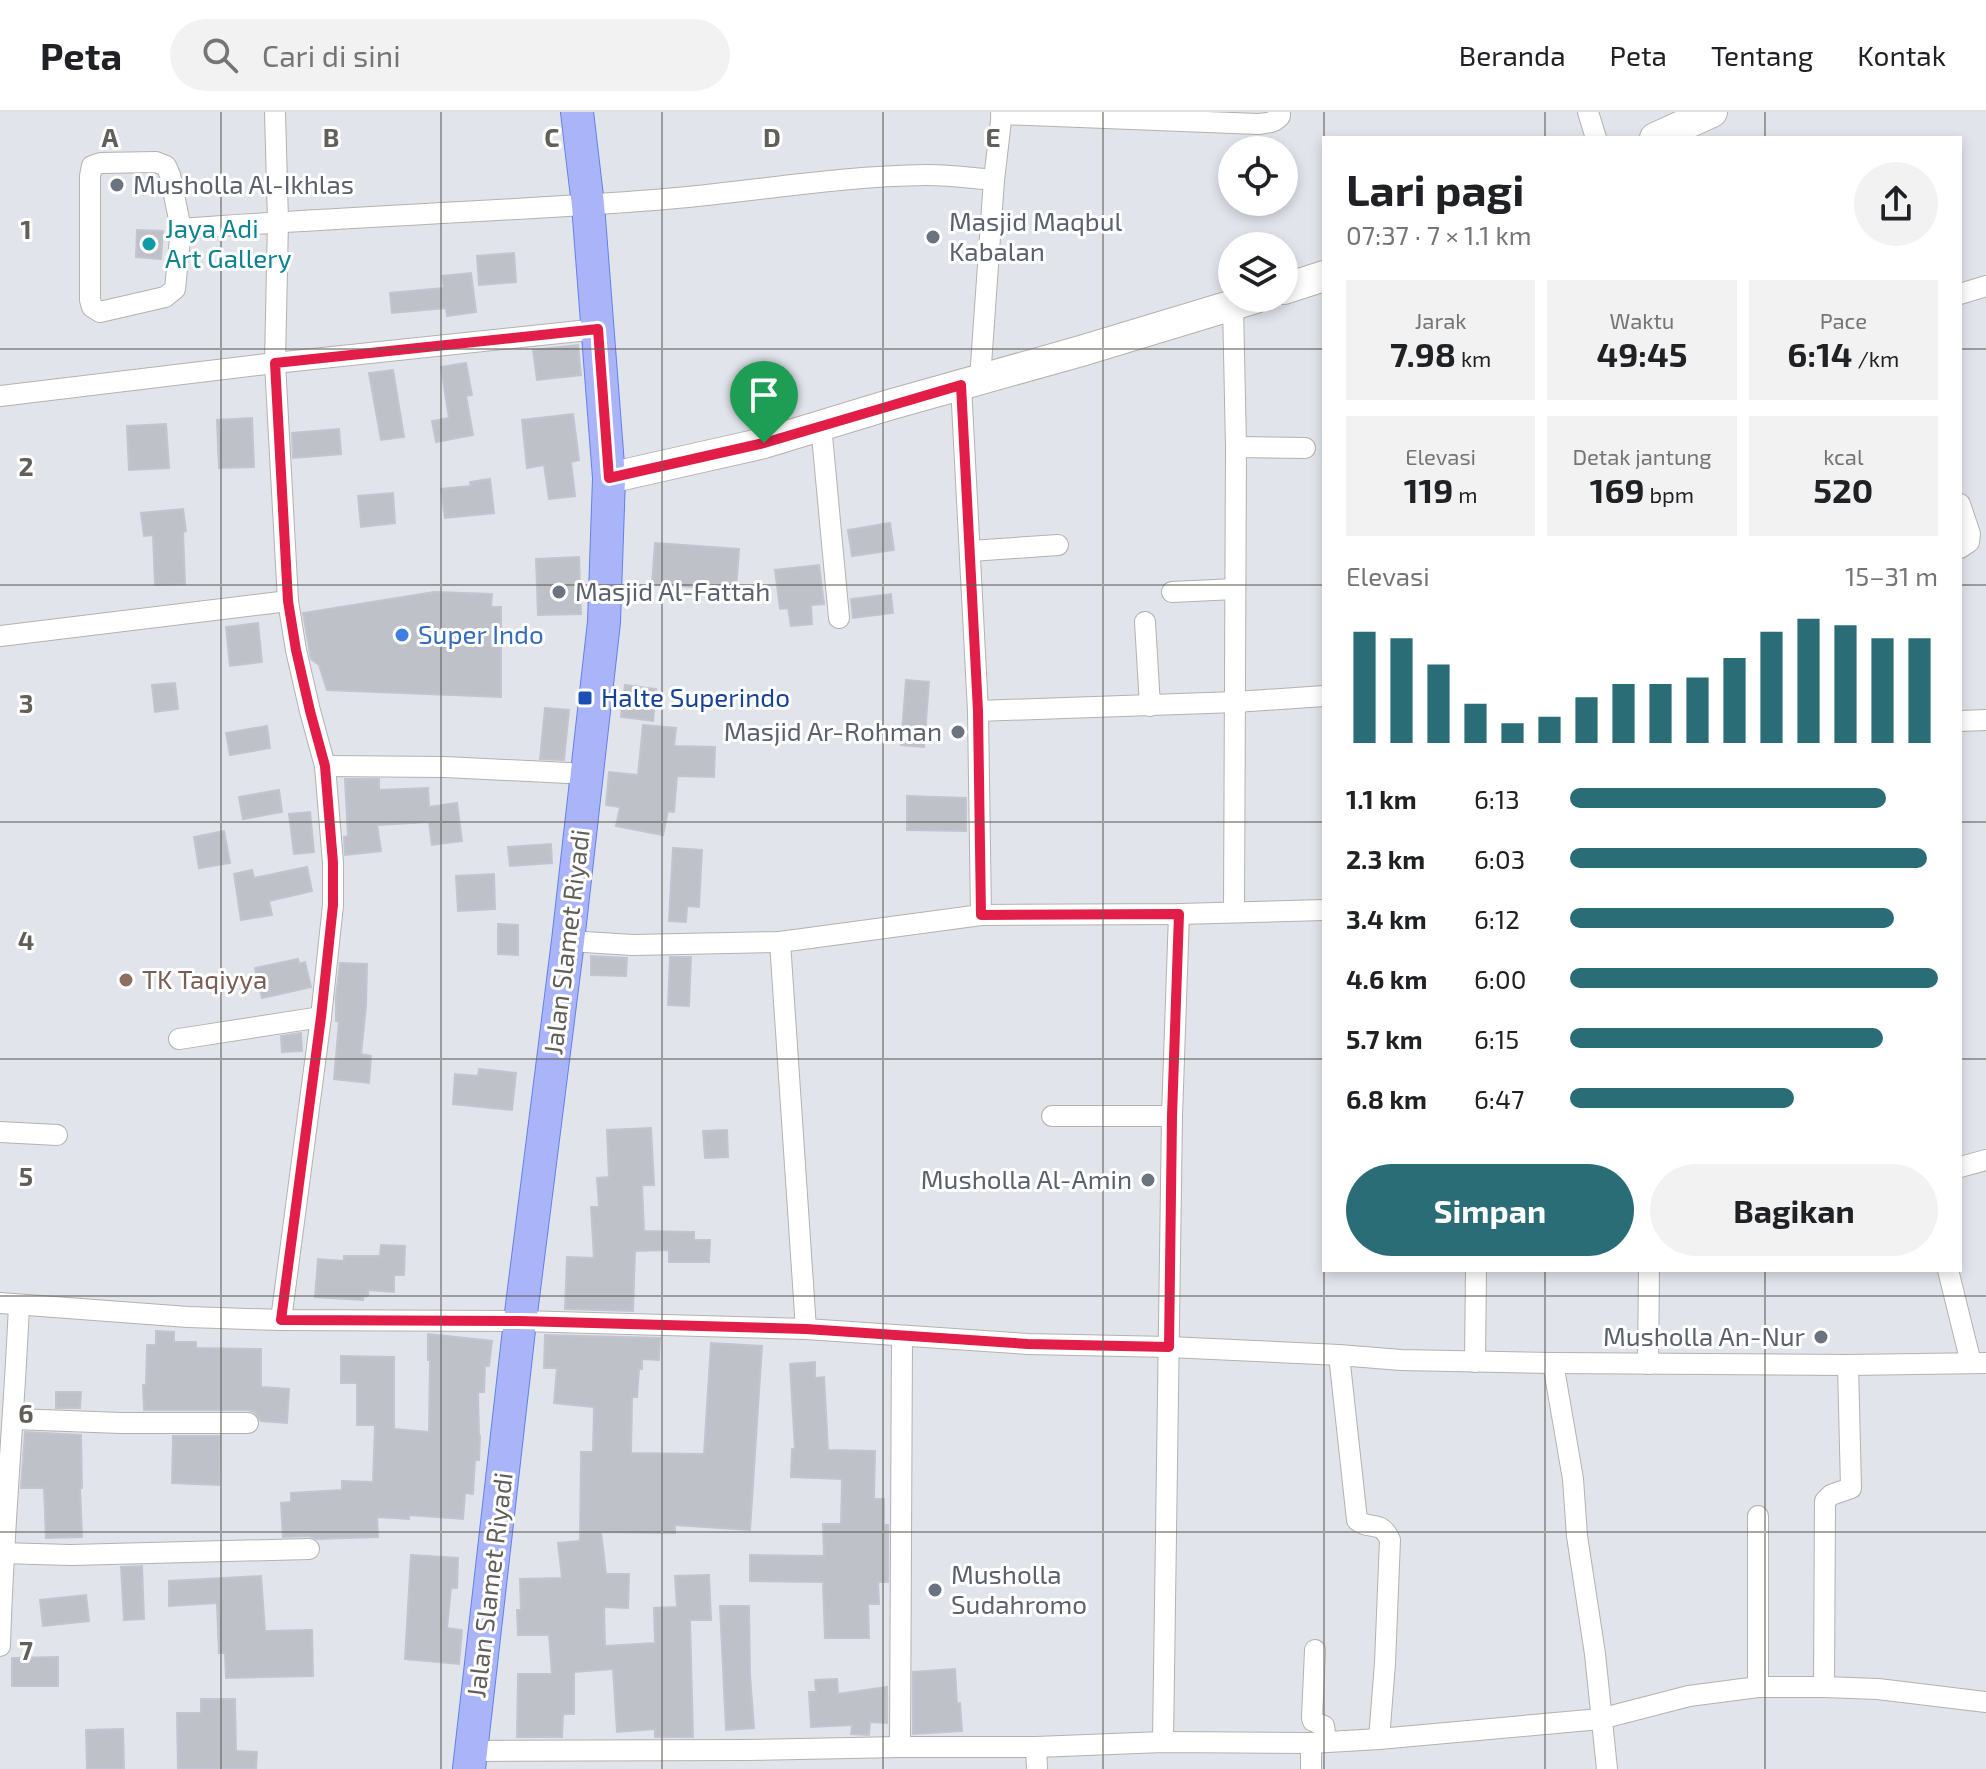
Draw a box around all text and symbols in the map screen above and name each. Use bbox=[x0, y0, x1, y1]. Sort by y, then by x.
search box bbox=[170, 19, 730, 91]
text: Peta bbox=[40, 32, 122, 78]
icon: search bbox=[198, 33, 242, 77]
text: Cari di sini bbox=[262, 37, 401, 73]
text: Beranda bbox=[1459, 38, 1566, 72]
text: Peta bbox=[1610, 38, 1667, 72]
text: Tentang bbox=[1711, 38, 1813, 72]
text: Kontak bbox=[1857, 38, 1946, 72]
text: A bbox=[102, 121, 119, 152]
text: B bbox=[323, 121, 339, 152]
text: C bbox=[544, 121, 560, 152]
text: D bbox=[763, 121, 781, 152]
text: E bbox=[985, 121, 1001, 152]
map controls bbox=[1218, 136, 1298, 312]
button: locate bbox=[1218, 136, 1298, 216]
text: Lari pagi bbox=[1346, 162, 1524, 215]
button: share bbox=[1854, 162, 1938, 246]
place label: Musholla Al-Ikhlas bbox=[133, 168, 354, 199]
marker: Musholla Al-Ikhlas bbox=[108, 176, 126, 194]
place label: Masjid Maqbul Kabalan bbox=[949, 205, 1122, 266]
place label: Jaya Adi Art Gallery bbox=[165, 212, 292, 273]
text: 1 bbox=[20, 213, 32, 244]
text: 07:37 · 7 × 1.1 km bbox=[1346, 219, 1531, 250]
marker: Masjid Maqbul Kabalan bbox=[924, 228, 942, 246]
button: layers bbox=[1218, 232, 1298, 312]
marker: Jaya Adi Art Gallery bbox=[140, 235, 158, 253]
text: Jarak bbox=[1415, 307, 1466, 333]
text: Waktu bbox=[1610, 307, 1674, 333]
text: Pace bbox=[1820, 307, 1867, 333]
text: 7.98 bbox=[1390, 333, 1456, 374]
text: 49:45 bbox=[1597, 333, 1687, 374]
text: 6:14 bbox=[1787, 333, 1853, 374]
text: km bbox=[1456, 345, 1491, 371]
text: /km bbox=[1853, 345, 1899, 371]
pin bbox=[730, 361, 798, 443]
icon: arrive bbox=[742, 373, 786, 417]
text: Elevasi bbox=[1405, 443, 1476, 469]
text: Detak jantung bbox=[1572, 443, 1712, 469]
text: kcal bbox=[1823, 443, 1863, 469]
text: 2 bbox=[18, 450, 34, 481]
text: 119 bbox=[1404, 469, 1453, 510]
text: 169 bbox=[1590, 469, 1645, 510]
text: 520 bbox=[1813, 469, 1873, 510]
text: m bbox=[1453, 481, 1477, 507]
text: bpm bbox=[1645, 481, 1694, 507]
text: Elevasi bbox=[1346, 560, 1430, 591]
text: 15–31 m bbox=[1845, 560, 1938, 591]
place label: Masjid Al-Fattah bbox=[575, 575, 770, 606]
marker: Masjid Al-Fattah bbox=[550, 583, 568, 601]
place label: Super Indo bbox=[418, 618, 544, 649]
marker: Super Indo bbox=[393, 626, 411, 644]
place label: Halte Superindo bbox=[601, 681, 790, 712]
text: 3 bbox=[19, 687, 33, 718]
marker: Halte Superindo bbox=[576, 689, 594, 707]
place label: Masjid Ar-Rohman bbox=[724, 715, 942, 746]
marker: Masjid Ar-Rohman bbox=[949, 723, 967, 741]
text: 1.1 km bbox=[1346, 783, 1417, 814]
text: 6:13 bbox=[1474, 783, 1520, 814]
street label: Jalan Slamet Riyadi bbox=[536, 827, 595, 1056]
text: 2.3 km bbox=[1346, 843, 1425, 874]
text: 6:03 bbox=[1474, 843, 1525, 874]
text: 3.4 km bbox=[1346, 903, 1427, 934]
text: 6:12 bbox=[1474, 903, 1520, 934]
text: 4 bbox=[18, 924, 34, 955]
place label: TK Taqiyya bbox=[142, 963, 267, 994]
text: 4.6 km bbox=[1346, 963, 1427, 994]
text: 6:00 bbox=[1474, 963, 1526, 994]
marker: TK Taqiyya bbox=[117, 971, 135, 989]
text: 5.7 km bbox=[1346, 1023, 1423, 1054]
text: 6:15 bbox=[1474, 1023, 1519, 1054]
text: 6.8 km bbox=[1346, 1083, 1427, 1114]
text: 6:47 bbox=[1474, 1083, 1524, 1114]
text: 5 bbox=[19, 1160, 33, 1191]
place label: Musholla Al-Amin bbox=[921, 1163, 1132, 1194]
button: Simpan bbox=[1346, 1164, 1634, 1256]
button: Bagikan bbox=[1650, 1164, 1938, 1256]
marker: Musholla Al-Amin bbox=[1139, 1171, 1157, 1189]
place label: Musholla An-Nur bbox=[1603, 1320, 1805, 1351]
marker: Musholla An-Nur bbox=[1812, 1328, 1830, 1346]
text: 6 bbox=[18, 1397, 34, 1428]
street label: Jalan Slamet Riyadi bbox=[459, 1470, 518, 1699]
place label: Musholla Sudahromo bbox=[951, 1558, 1087, 1619]
marker: Musholla Sudahromo bbox=[926, 1581, 944, 1599]
text: 7 bbox=[19, 1634, 33, 1665]

